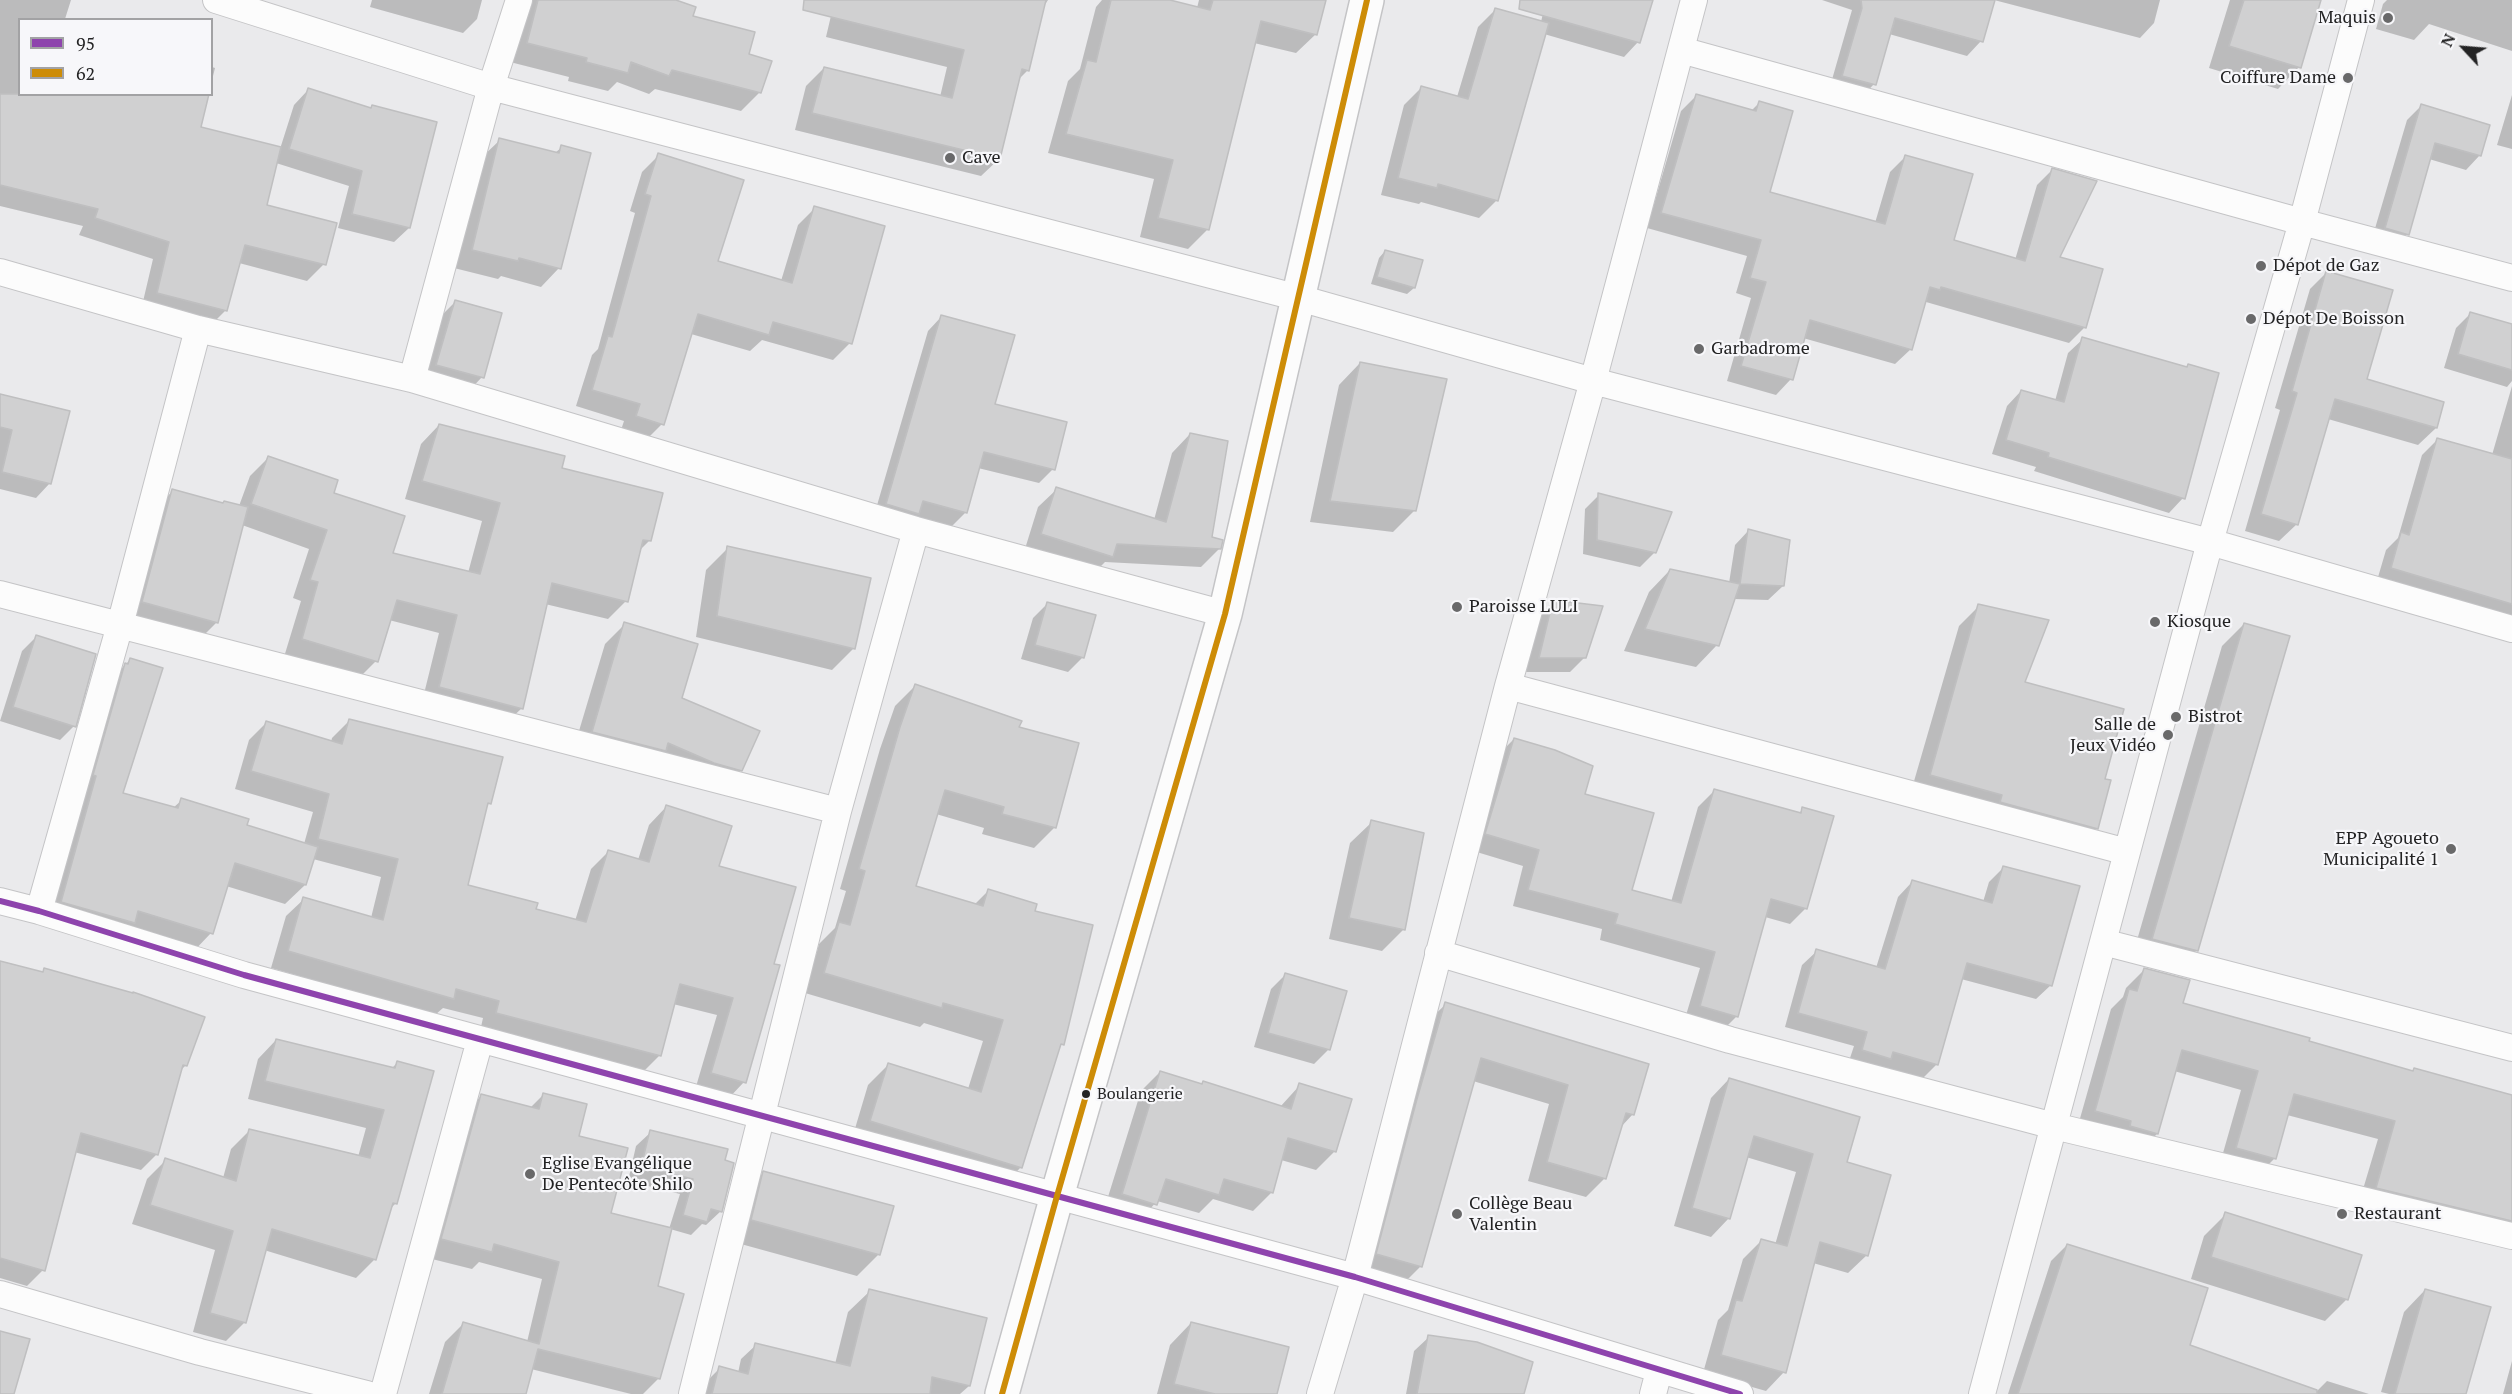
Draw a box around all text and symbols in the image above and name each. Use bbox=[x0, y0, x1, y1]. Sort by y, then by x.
place label: Maquis bbox=[2318, 7, 2376, 29]
marker: Maquis bbox=[2381, 11, 2395, 25]
legend bbox=[18, 18, 213, 96]
north arrow bbox=[2434, 18, 2494, 78]
text: N bbox=[2435, 30, 2460, 50]
text: 95 bbox=[76, 31, 95, 55]
text: 62 bbox=[76, 61, 95, 85]
place label: Coiffure Dame bbox=[2220, 67, 2336, 89]
marker: Coiffure Dame bbox=[2341, 71, 2355, 85]
place label: Cave bbox=[962, 147, 1001, 169]
marker: Cave bbox=[943, 151, 957, 165]
place label: Dépot de Gaz bbox=[2273, 255, 2379, 277]
marker: Dépot de Gaz bbox=[2254, 259, 2268, 273]
place label: Dépot De Boisson bbox=[2263, 308, 2405, 330]
marker: Dépot De Boisson bbox=[2244, 312, 2258, 326]
place label: Garbadrome bbox=[1711, 338, 1810, 360]
marker: Garbadrome bbox=[1692, 342, 1706, 356]
place label: Paroisse LULI bbox=[1469, 596, 1578, 618]
marker: Paroisse LULI bbox=[1450, 600, 1464, 614]
place label: Kiosque bbox=[2167, 611, 2231, 633]
marker: Kiosque bbox=[2148, 615, 2162, 629]
place label: Bistrot bbox=[2188, 706, 2242, 728]
marker: Bistrot bbox=[2169, 710, 2183, 724]
place label: Salle de Jeux Vidéo bbox=[2070, 714, 2156, 756]
marker: Salle de Jeux Vidéo bbox=[2161, 728, 2175, 742]
place label: EPP Agoueto Municipalité 1 bbox=[2323, 828, 2439, 870]
marker: EPP Agoueto Municipalité 1 bbox=[2444, 842, 2458, 856]
place label: Boulangerie bbox=[1097, 1084, 1183, 1104]
marker: Boulangerie bbox=[1080, 1088, 1092, 1100]
place label: Eglise Evangélique De Pentecôte Shilo bbox=[542, 1153, 693, 1196]
marker: Eglise Evangélique De Pentecôte Shilo bbox=[523, 1167, 537, 1181]
place label: Collège Beau Valentin bbox=[1469, 1193, 1572, 1236]
place label: Restaurant bbox=[2354, 1203, 2441, 1225]
marker: Collège Beau Valentin bbox=[1450, 1207, 1464, 1221]
marker: Restaurant bbox=[2335, 1207, 2349, 1221]

